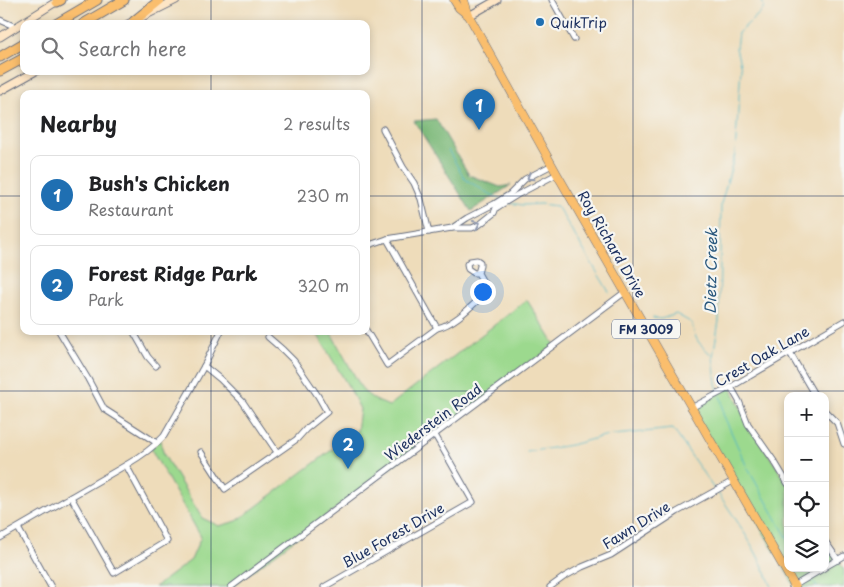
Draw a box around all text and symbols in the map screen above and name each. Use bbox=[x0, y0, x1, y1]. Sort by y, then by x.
place label: QuikTrip bbox=[550, 12, 607, 33]
marker: QuikTrip bbox=[534, 16, 546, 28]
search box bbox=[20, 20, 370, 75]
icon: search bbox=[38, 34, 66, 62]
text: Search here bbox=[78, 34, 187, 62]
pin: 1 bbox=[463, 89, 495, 130]
text: Nearby bbox=[40, 107, 117, 139]
text: 2 results bbox=[283, 111, 350, 135]
text: Bush's Chicken bbox=[88, 169, 230, 197]
one-way arrow bbox=[526, 171, 535, 180]
text: 1 bbox=[53, 183, 61, 207]
text: 230 m bbox=[297, 183, 349, 207]
street label: Roy Richard Drive bbox=[573, 187, 651, 301]
text: Restaurant bbox=[88, 197, 174, 221]
one-way arrow bbox=[471, 220, 480, 230]
water label: Dietz Creek bbox=[698, 227, 722, 314]
text: Forest Ridge Park bbox=[88, 259, 258, 287]
text: 2 bbox=[51, 273, 63, 297]
text: 320 m bbox=[298, 273, 349, 297]
your location bbox=[470, 279, 496, 305]
text: Park bbox=[88, 287, 124, 311]
road number: FM 3009 bbox=[612, 320, 680, 338]
street label: Crest Oak Lane bbox=[711, 320, 813, 392]
street label: Wiederstein Road bbox=[380, 378, 486, 466]
map controls bbox=[784, 392, 829, 572]
button: + bbox=[784, 392, 829, 437]
pin: 2 bbox=[332, 428, 364, 469]
button: − bbox=[784, 437, 829, 482]
button: locate bbox=[784, 482, 829, 527]
street label: Fawn Drive bbox=[598, 496, 674, 554]
street label: Blue Forest Drive bbox=[338, 497, 448, 573]
button: layers bbox=[784, 527, 829, 572]

